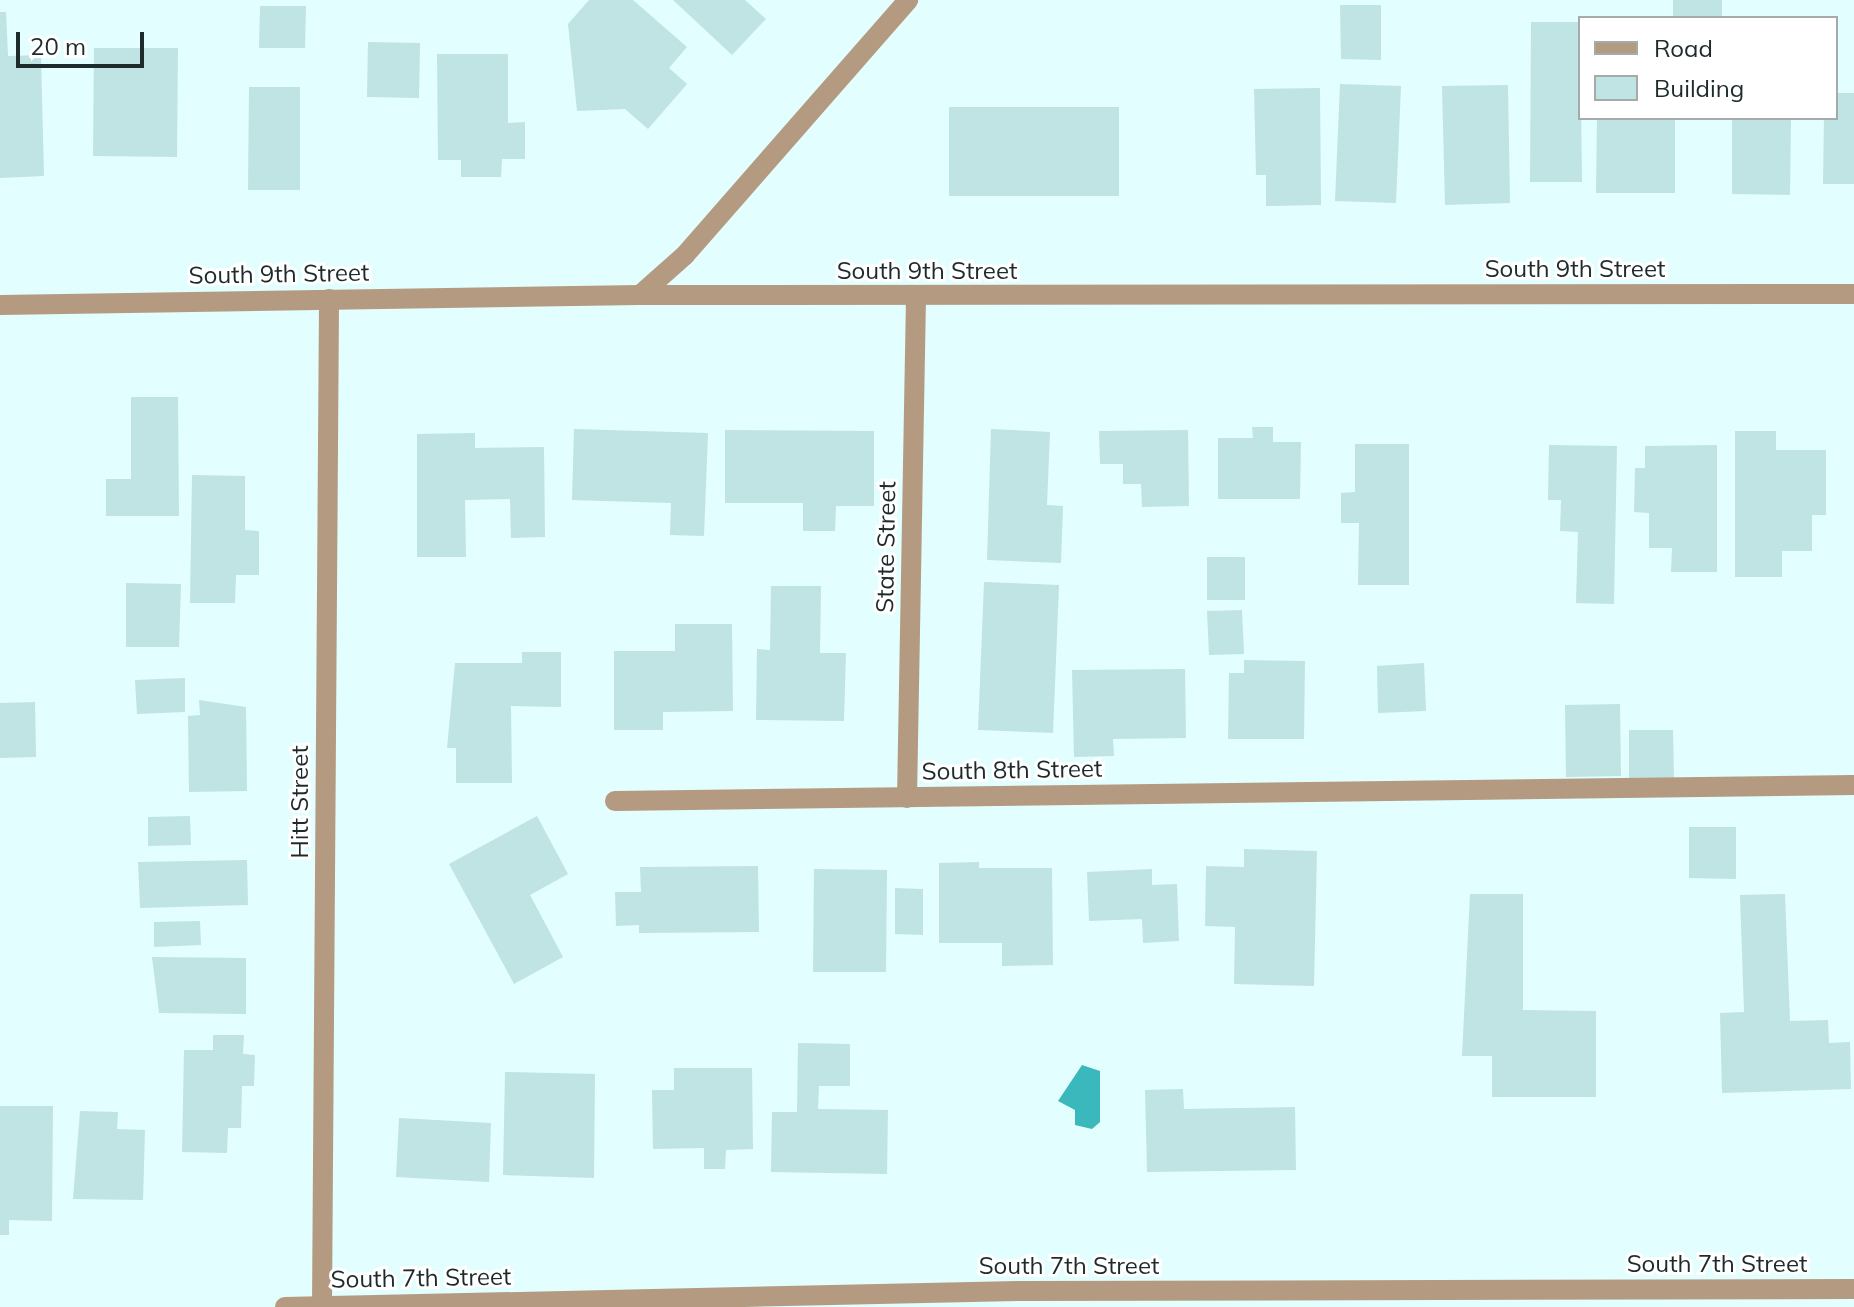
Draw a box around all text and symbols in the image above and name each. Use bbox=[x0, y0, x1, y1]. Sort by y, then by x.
scale bar bbox=[20, 16, 148, 66]
legend bbox=[1578, 16, 1838, 120]
text: 20 m bbox=[30, 31, 86, 61]
text: Road bbox=[1654, 33, 1713, 63]
text: Building bbox=[1654, 73, 1744, 103]
street label: South 9th Street bbox=[1485, 255, 1665, 283]
street label: South 9th Street bbox=[837, 257, 1017, 285]
street label: South 9th Street bbox=[188, 258, 370, 290]
street label: State Street bbox=[870, 481, 902, 613]
street label: Hitt Street bbox=[286, 745, 314, 859]
street label: South 8th Street bbox=[921, 754, 1103, 786]
street label: South 7th Street bbox=[1627, 1250, 1807, 1278]
street label: South 7th Street bbox=[979, 1252, 1159, 1280]
street label: South 7th Street bbox=[330, 1262, 512, 1294]

